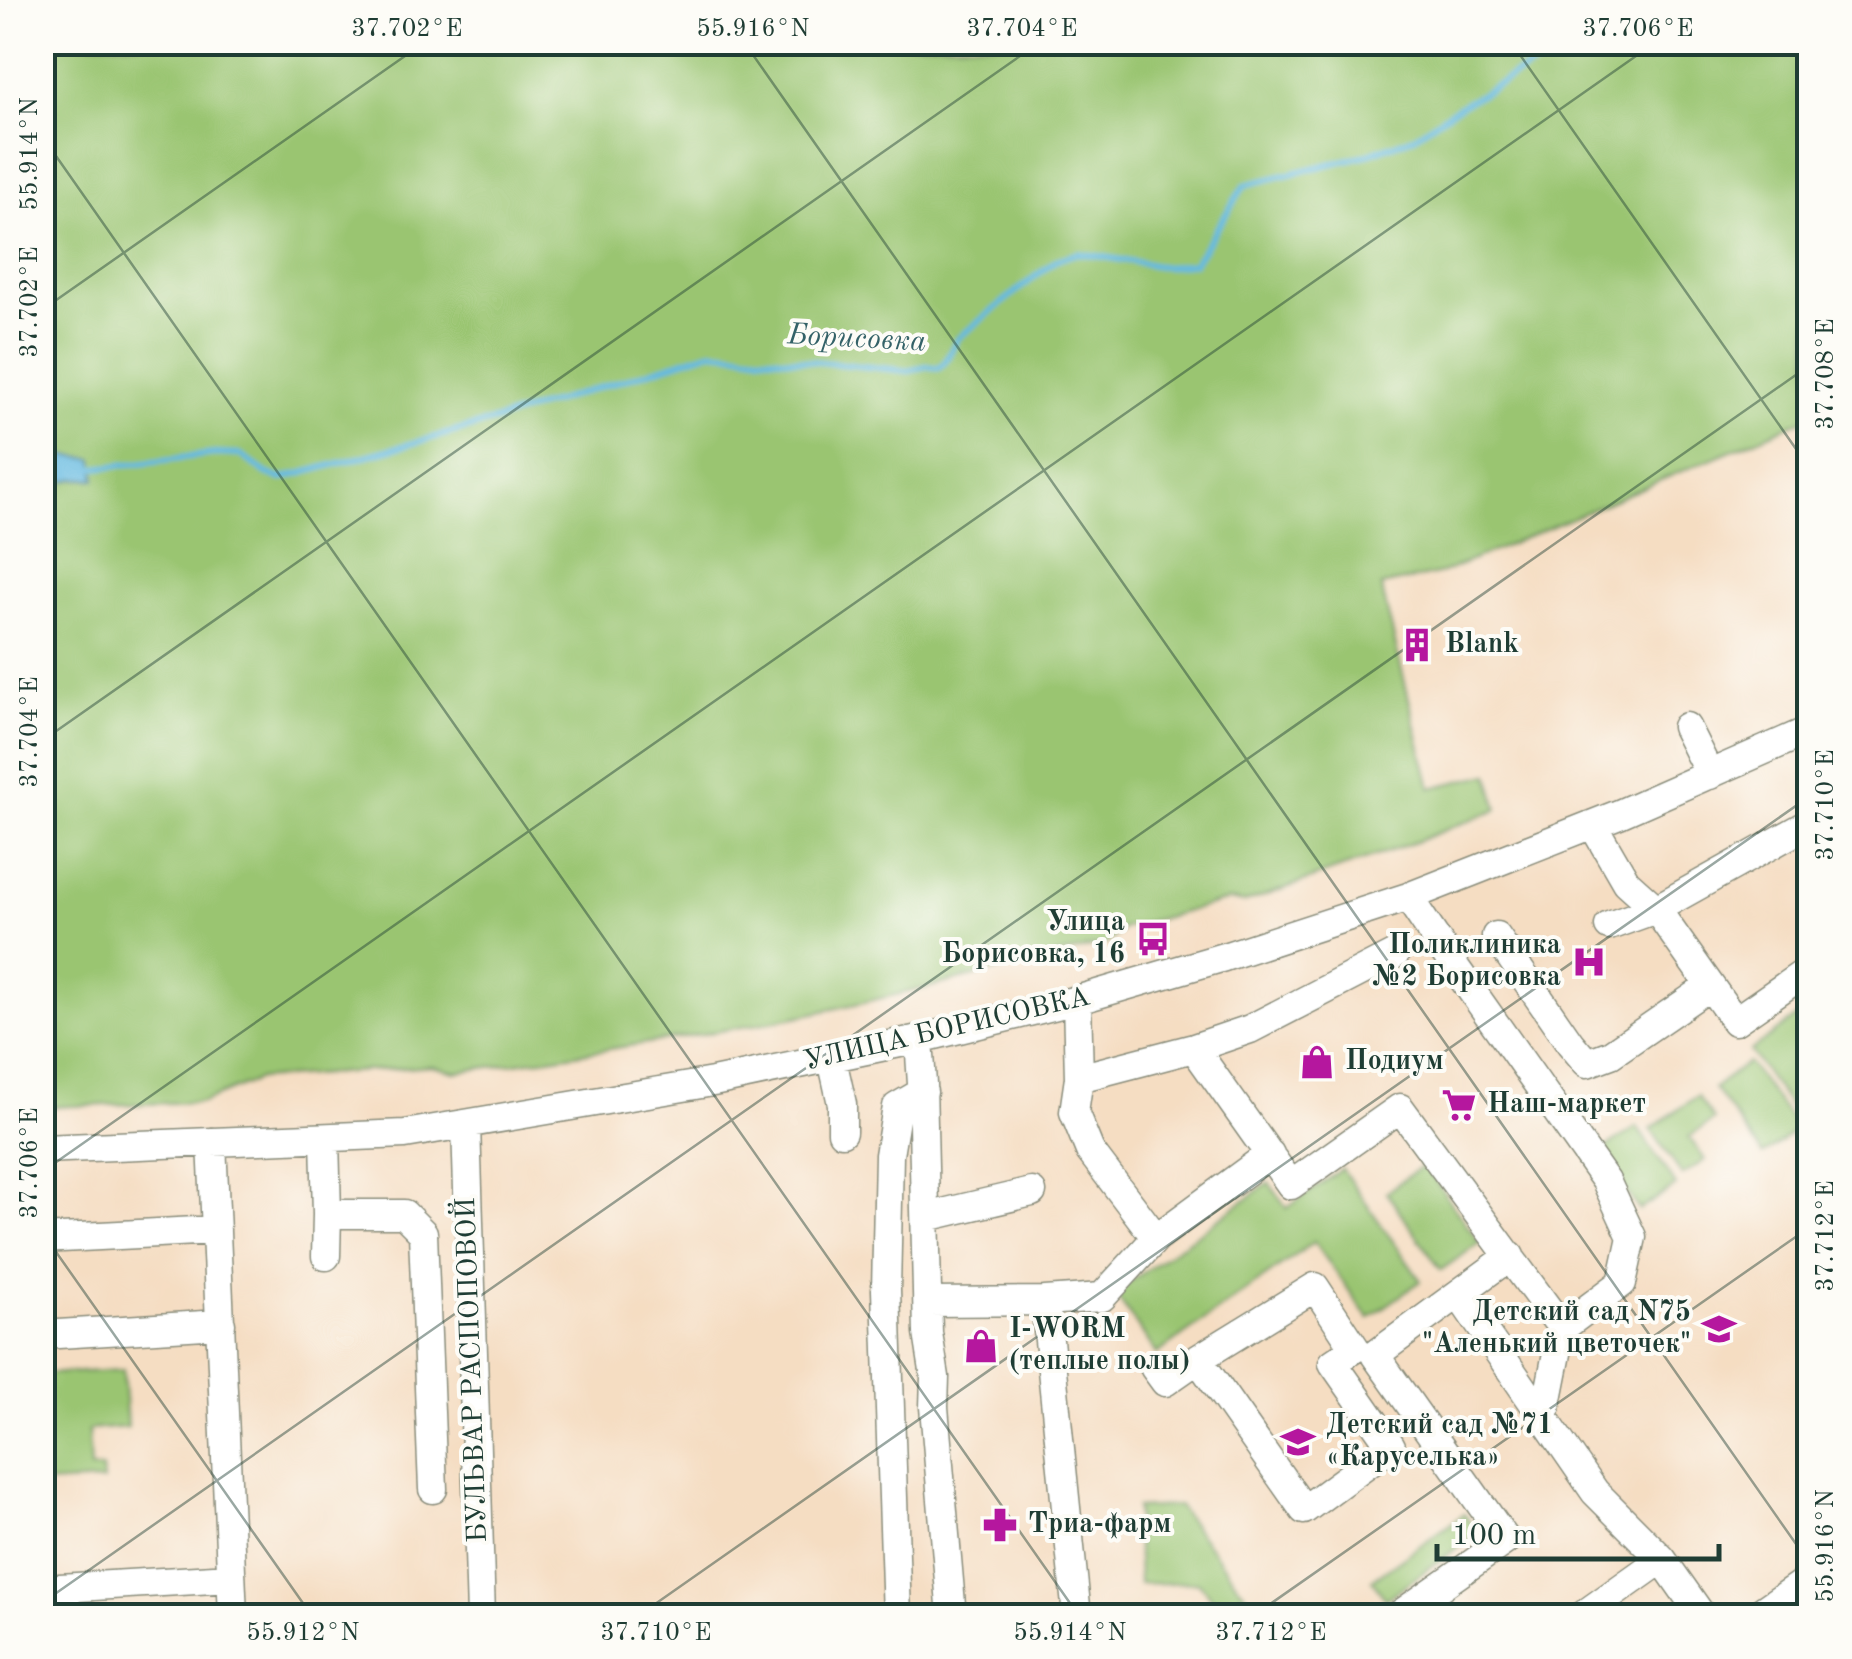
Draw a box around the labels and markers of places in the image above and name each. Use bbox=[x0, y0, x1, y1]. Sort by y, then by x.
building icon: Blank bbox=[1398, 626, 1436, 664]
place label: Blank bbox=[1445, 631, 1519, 659]
place label: Улица Борисовка, 16 bbox=[941, 909, 1125, 969]
bus stop icon: Улица Борисовка, 16 bbox=[1134, 920, 1172, 958]
place label: Поликлиника №2 Борисовка bbox=[1372, 932, 1561, 992]
hospital icon: Поликлиника №2 Борисовка bbox=[1570, 943, 1608, 981]
shop icon: Подиум bbox=[1298, 1043, 1336, 1081]
place label: Подиум bbox=[1345, 1048, 1444, 1076]
supermarket icon: Наш-маркет bbox=[1440, 1086, 1478, 1124]
place label: Наш-маркет bbox=[1487, 1091, 1646, 1119]
place label: Детский сад N75 "Аленький цветочек" bbox=[1422, 1299, 1691, 1359]
school or university icon: Детский сад N75 "Аленький цветочек" bbox=[1700, 1310, 1738, 1348]
place label: I-WORM (теплые полы) bbox=[1009, 1316, 1190, 1376]
shop icon: I-WORM (теплые полы) bbox=[962, 1327, 1000, 1365]
place label: Детский сад №71 «Каруселька» bbox=[1326, 1411, 1553, 1472]
school or university icon: Детский сад №71 «Каруселька» bbox=[1279, 1423, 1317, 1461]
pharmacy icon: Триа-фарм bbox=[981, 1506, 1019, 1544]
place label: Триа-фарм bbox=[1028, 1511, 1171, 1539]

